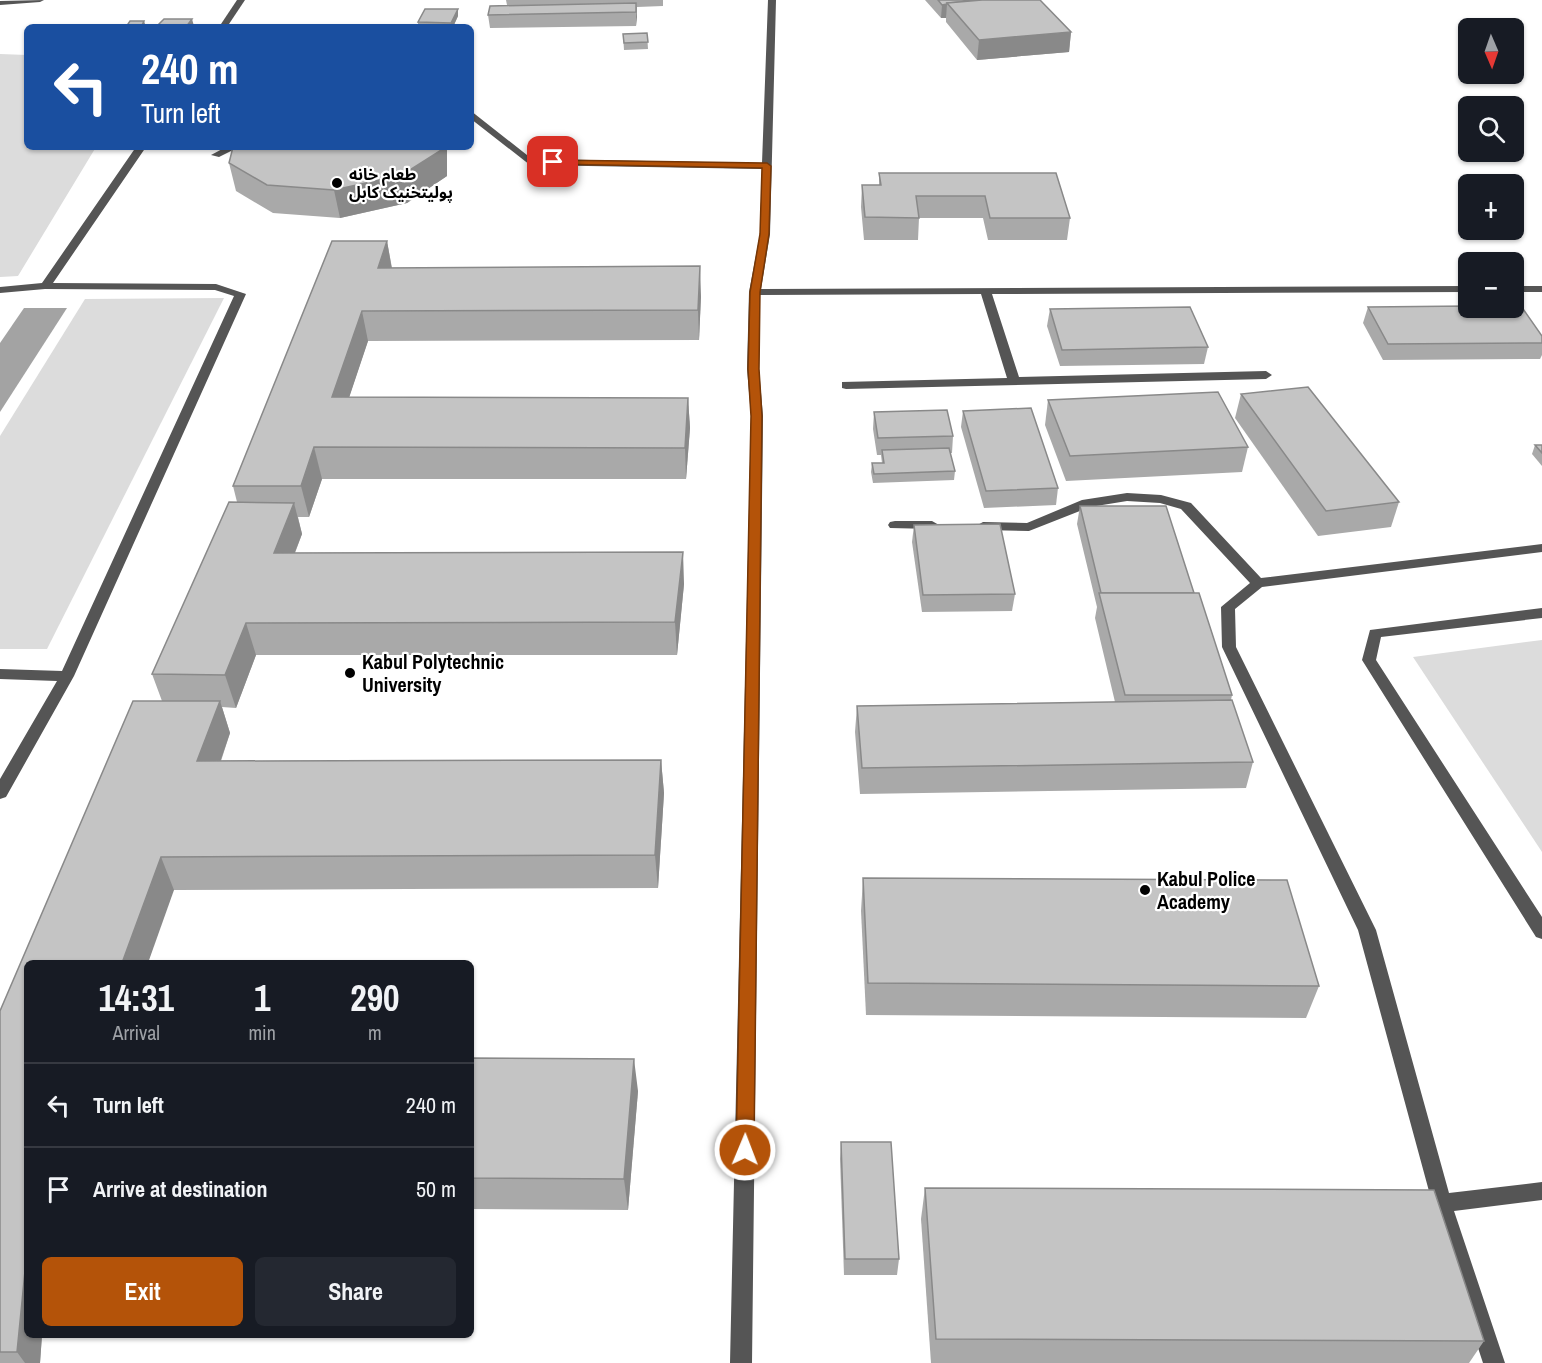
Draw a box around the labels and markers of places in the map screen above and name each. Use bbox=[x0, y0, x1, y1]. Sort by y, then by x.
pin bbox=[527, 136, 578, 187]
place label: طعام خانه پولیتخنیک کابل bbox=[349, 163, 453, 203]
marker: طعام خانه پولیتخنیک کابل bbox=[330, 176, 344, 190]
place label: Kabul Polytechnic University bbox=[362, 648, 504, 698]
marker: Kabul Polytechnic University bbox=[343, 666, 357, 680]
place label: Kabul Police Academy bbox=[1157, 865, 1255, 915]
marker: Kabul Police Academy bbox=[1138, 883, 1152, 897]

